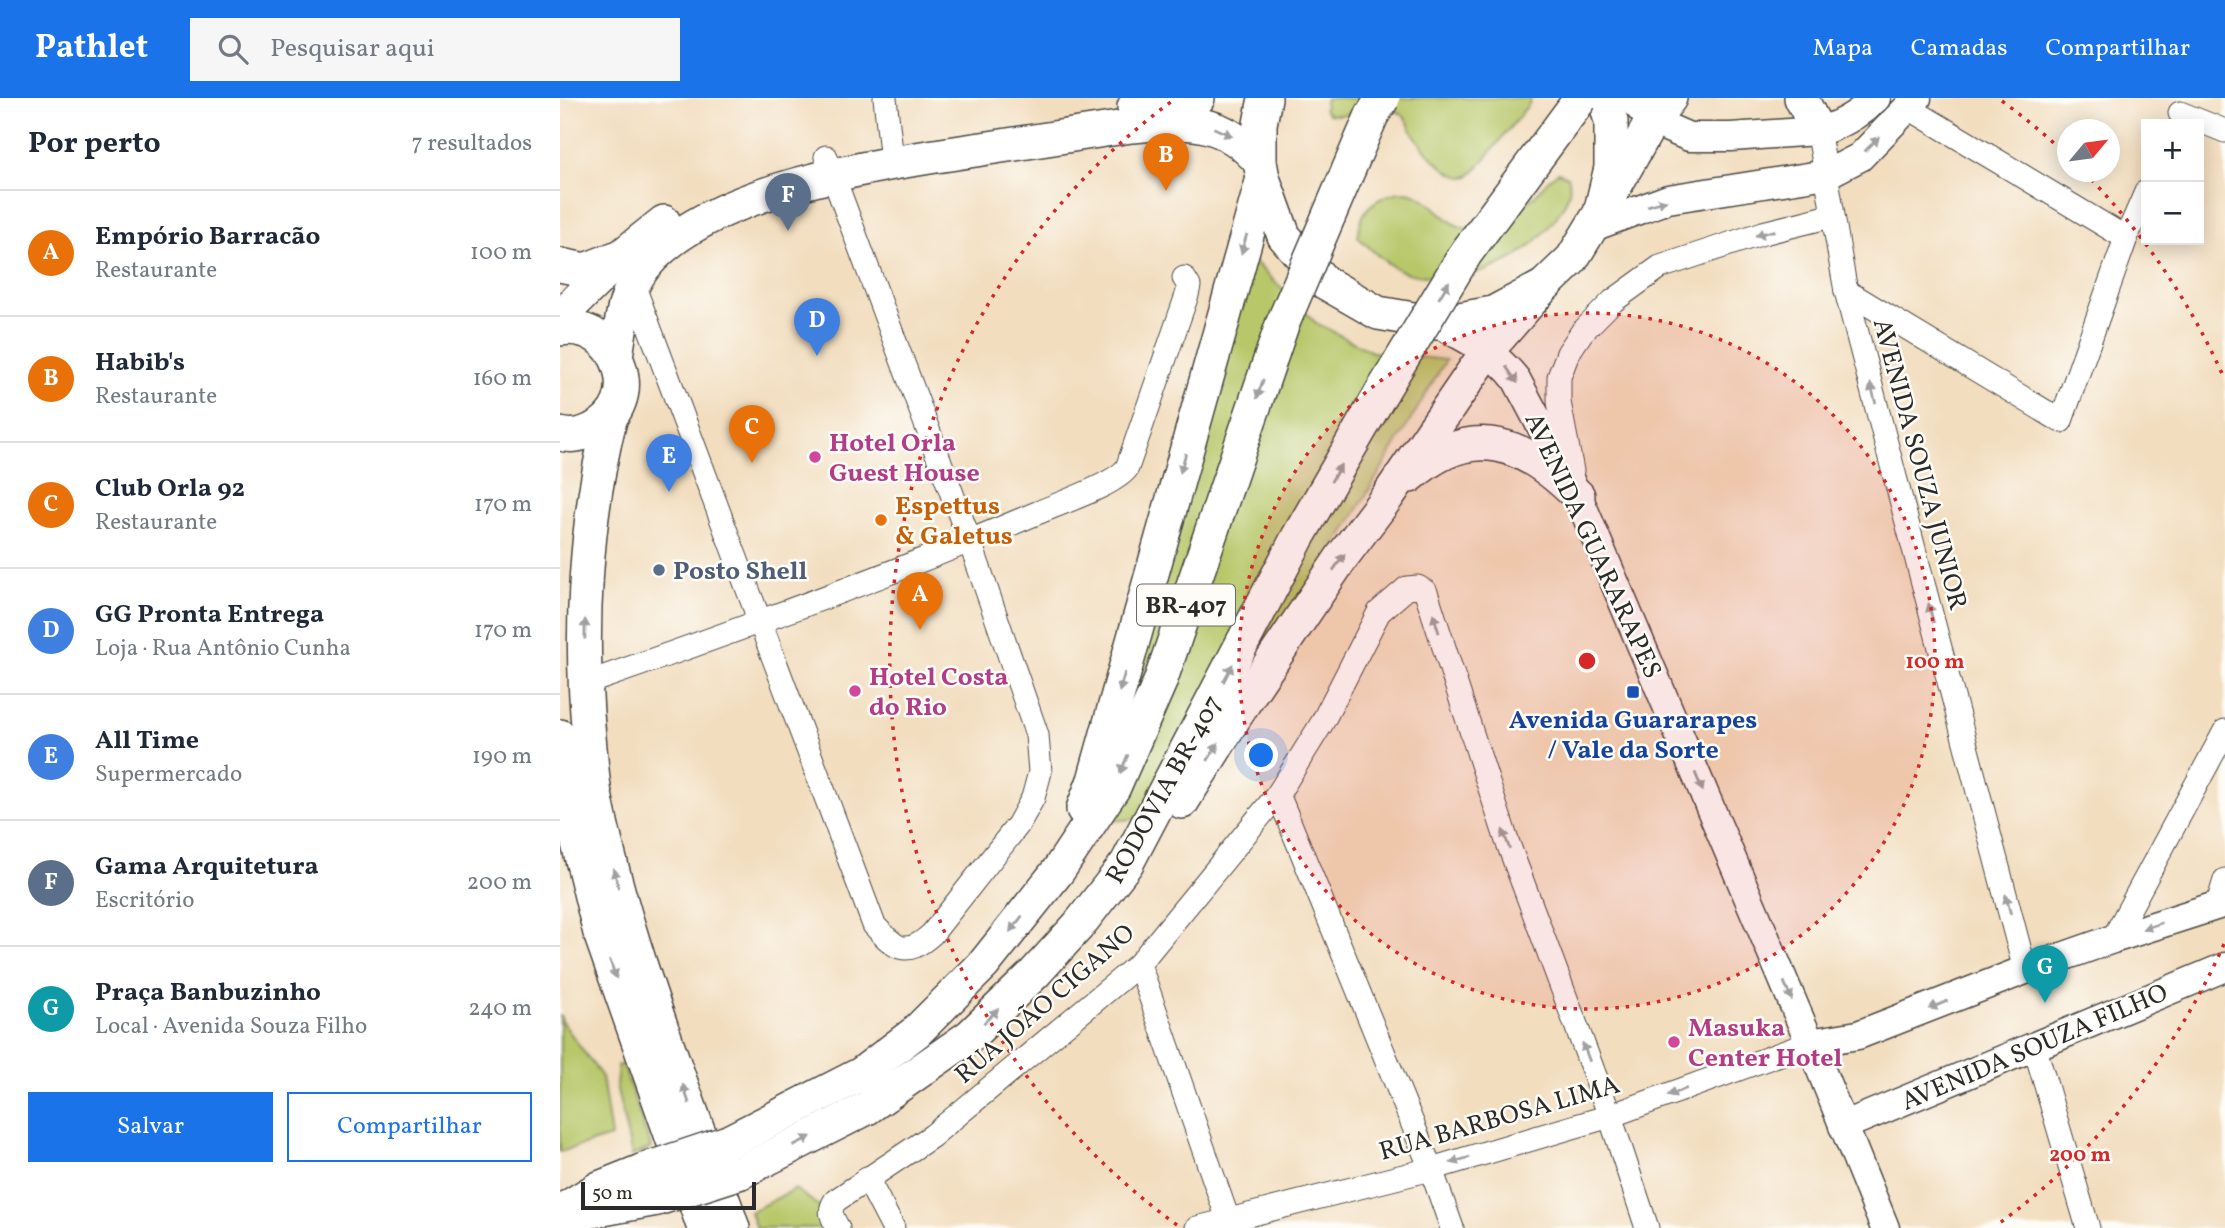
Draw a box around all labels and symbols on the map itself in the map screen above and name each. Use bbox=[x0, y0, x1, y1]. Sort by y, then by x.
north arrow bbox=[2057, 119, 2120, 182]
one-way arrow bbox=[1213, 126, 1233, 138]
pin: B bbox=[1143, 133, 1189, 191]
one-way arrow bbox=[1864, 136, 1881, 153]
pin: F bbox=[765, 173, 811, 231]
one-way arrow bbox=[1647, 197, 1668, 207]
one-way arrow bbox=[1754, 228, 1776, 239]
one-way arrow bbox=[1239, 234, 1249, 255]
one-way arrow bbox=[1438, 280, 1450, 299]
pin: D bbox=[794, 298, 840, 356]
street label: AVENIDA SOUZA JUNIOR bbox=[1863, 315, 1975, 615]
one-way arrow bbox=[1505, 366, 1519, 384]
one-way arrow bbox=[1254, 379, 1265, 400]
one-way arrow bbox=[1867, 382, 1878, 404]
pin: C bbox=[729, 405, 775, 463]
street label: AVENIDA GUARARAPES bbox=[1515, 407, 1670, 685]
place label: Hotel Orla Guest House bbox=[829, 426, 980, 492]
pin: E bbox=[646, 434, 692, 492]
marker: Hotel Orla Guest House bbox=[807, 449, 823, 465]
one-way arrow bbox=[1177, 452, 1188, 474]
one-way arrow bbox=[1329, 463, 1342, 482]
place label: Espettus & Galetus bbox=[895, 489, 1013, 555]
marker: Espettus & Galetus bbox=[873, 512, 889, 528]
one-way arrow bbox=[1332, 553, 1346, 571]
place label: Posto Shell bbox=[673, 554, 808, 590]
marker: Posto Shell bbox=[651, 562, 667, 578]
pin: A bbox=[897, 572, 943, 630]
road number: BR-407 bbox=[1137, 584, 1235, 626]
one-way arrow bbox=[1925, 602, 1936, 624]
one-way arrow bbox=[1430, 612, 1440, 633]
one-way arrow bbox=[579, 618, 591, 640]
text: 100 m bbox=[1905, 648, 1965, 677]
centre of rings bbox=[1575, 649, 1599, 673]
place label: Hotel Costa do Rio bbox=[869, 660, 1008, 726]
one-way arrow bbox=[1222, 663, 1233, 683]
one-way arrow bbox=[1116, 672, 1126, 693]
marker: Hotel Costa do Rio bbox=[847, 683, 863, 699]
marker: Avenida Guararapes / Vale da Sorte bbox=[1625, 684, 1641, 700]
street label: RODOVIA BR-407 bbox=[1098, 689, 1232, 891]
place label: Avenida Guararapes / Vale da Sorte bbox=[1509, 703, 1757, 769]
your location bbox=[1244, 738, 1278, 772]
one-way arrow bbox=[1207, 742, 1220, 761]
one-way arrow bbox=[1119, 754, 1130, 775]
one-way arrow bbox=[1694, 771, 1705, 792]
one-way arrow bbox=[1501, 829, 1512, 850]
one-way arrow bbox=[610, 867, 621, 889]
one-way arrow bbox=[2002, 893, 2013, 915]
one-way arrow bbox=[1008, 915, 1023, 933]
street label: RUA JOÃO CIGANO bbox=[948, 916, 1143, 1093]
one-way arrow bbox=[2141, 922, 2162, 932]
pin: G bbox=[2022, 945, 2068, 1003]
one-way arrow bbox=[608, 958, 619, 979]
street label: AVENIDA SOUZA FILHO bbox=[1896, 975, 2173, 1120]
one-way arrow bbox=[1782, 981, 1794, 1001]
one-way arrow bbox=[1928, 999, 1949, 1010]
one-way arrow bbox=[982, 1008, 999, 1024]
place label: Masuka Center Hotel bbox=[1688, 1011, 1842, 1077]
marker: Masuka Center Hotel bbox=[1666, 1034, 1682, 1050]
one-way arrow bbox=[1580, 1042, 1591, 1063]
street label: RUA BARBOSA LIMA bbox=[1375, 1067, 1624, 1170]
one-way arrow bbox=[680, 1084, 691, 1105]
one-way arrow bbox=[1667, 1086, 1688, 1097]
one-way arrow bbox=[792, 1135, 812, 1146]
text: 200 m bbox=[2049, 1141, 2111, 1170]
one-way arrow bbox=[1449, 1155, 1471, 1166]
scale bar bbox=[581, 1179, 756, 1211]

